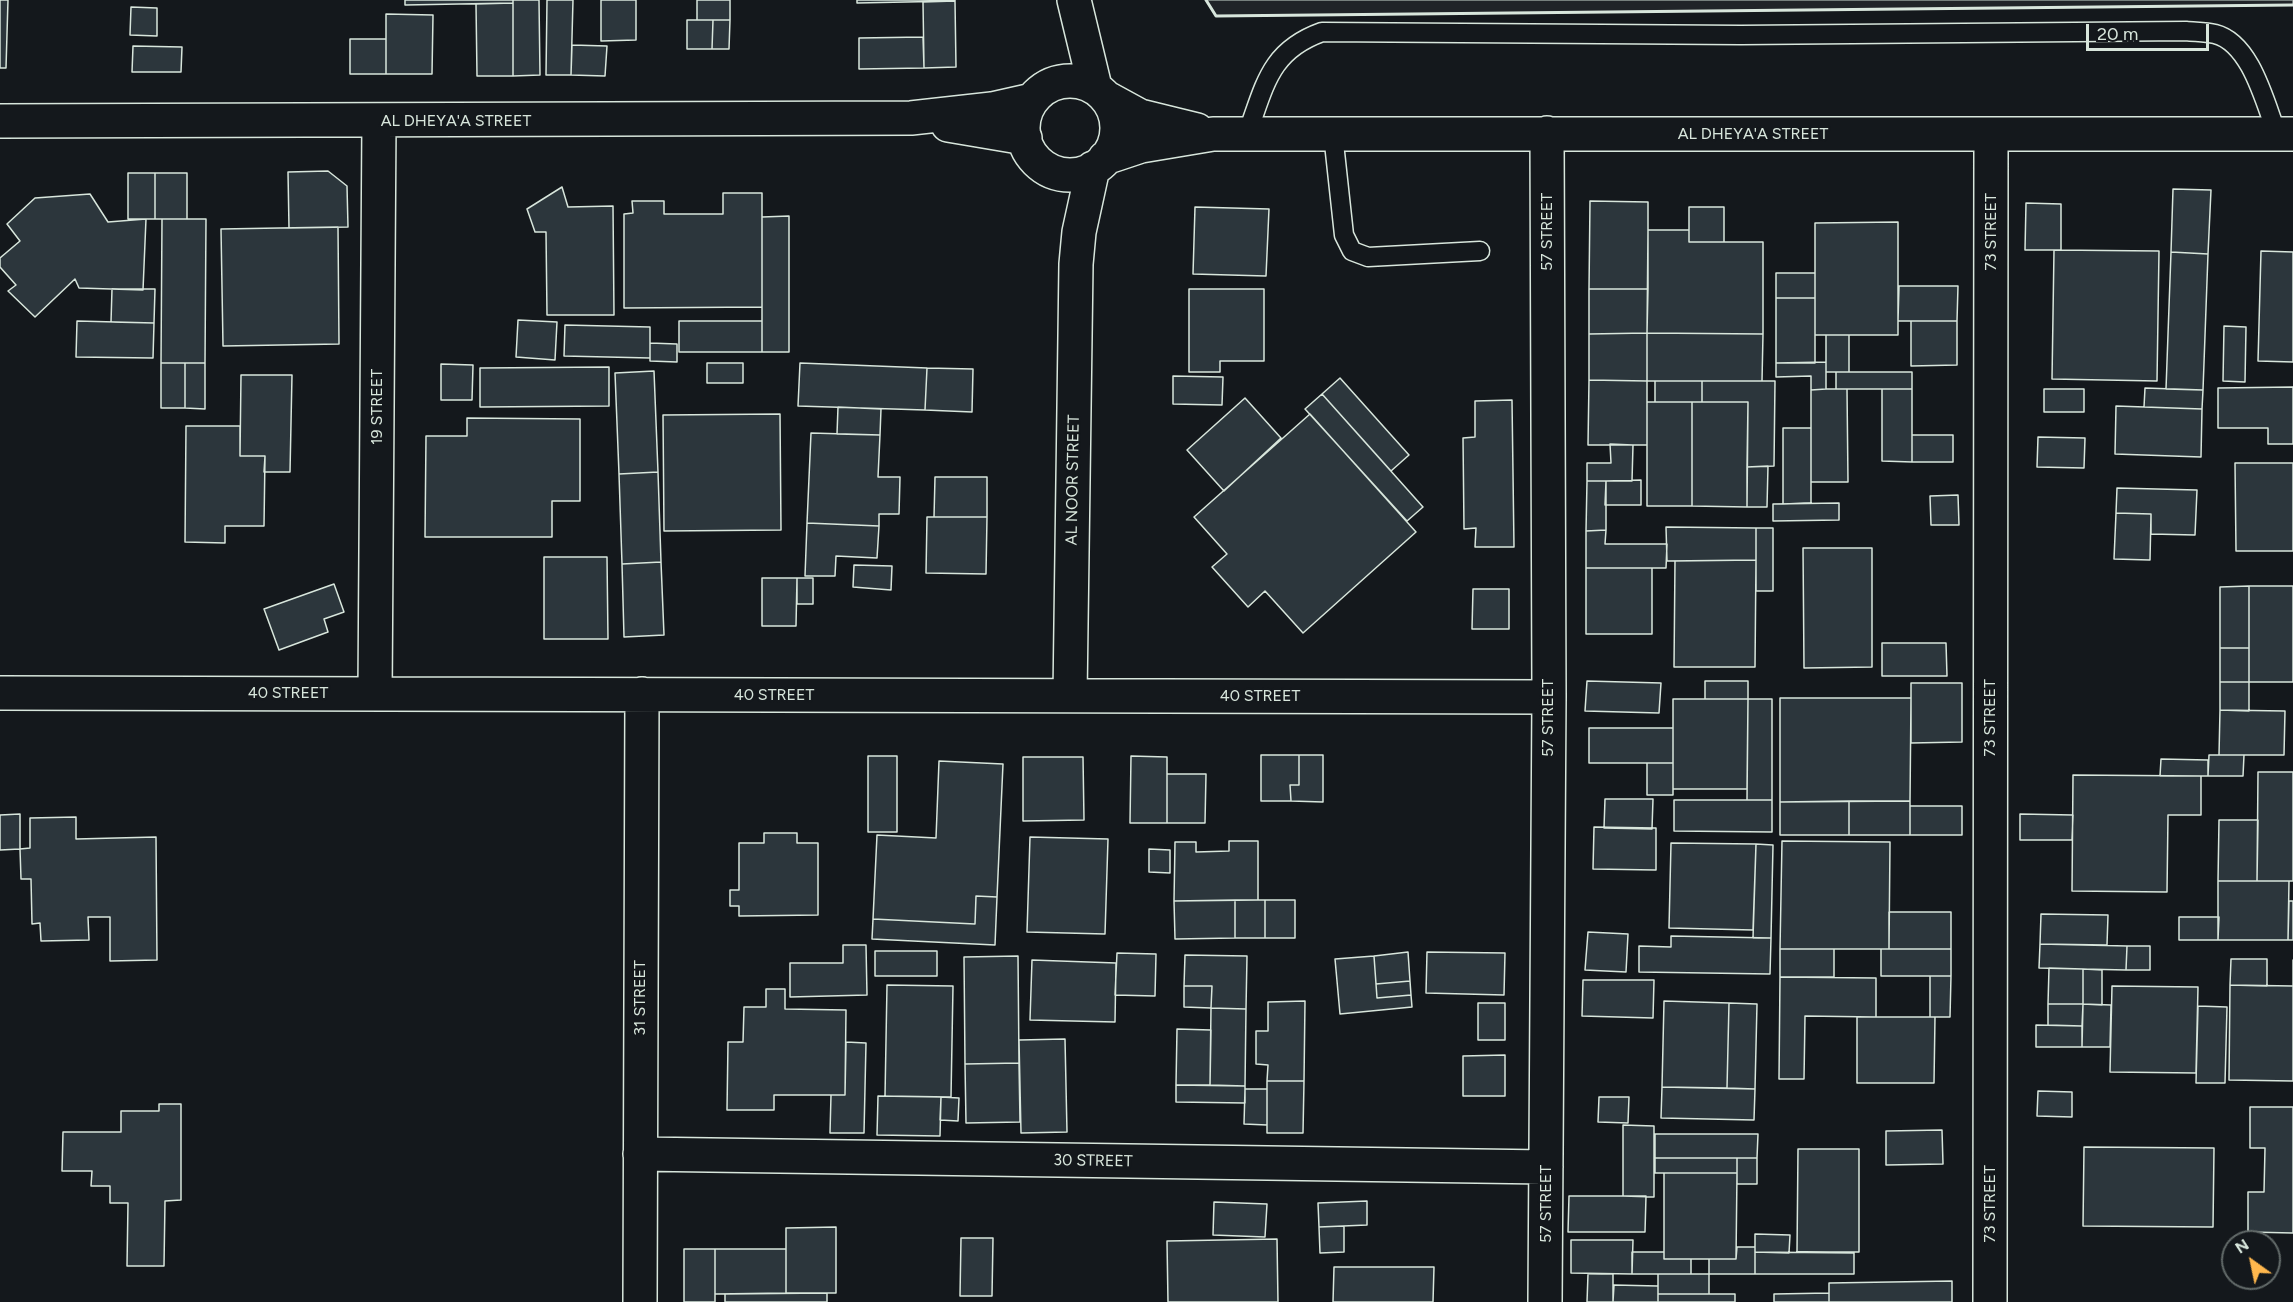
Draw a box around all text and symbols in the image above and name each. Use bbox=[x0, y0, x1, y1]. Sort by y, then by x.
scale bar bbox=[2089, 12, 2212, 50]
text: 20 m bbox=[2097, 23, 2138, 45]
street label: AL DHEYA'A STREET bbox=[381, 111, 531, 131]
street label: AL DHEYA'A STREET bbox=[1678, 124, 1828, 144]
street label: 57 STREET bbox=[1537, 193, 1557, 271]
street label: 73 STREET bbox=[1981, 193, 2001, 271]
street label: 19 STREET bbox=[367, 369, 387, 445]
street label: AL NOOR STREET bbox=[1062, 414, 1084, 546]
street label: 57 STREET bbox=[1538, 679, 1558, 757]
street label: 73 STREET bbox=[1980, 679, 2000, 757]
street label: 40 STREET bbox=[248, 683, 328, 703]
street label: 40 STREET bbox=[734, 685, 814, 705]
street label: 40 STREET bbox=[1220, 686, 1300, 706]
street label: 31 STREET bbox=[630, 960, 650, 1036]
street label: 30 STREET bbox=[1053, 1151, 1133, 1171]
street label: 57 STREET bbox=[1536, 1165, 1556, 1243]
street label: 73 STREET bbox=[1980, 1165, 2000, 1243]
north arrow bbox=[2221, 1230, 2281, 1290]
text: N bbox=[2232, 1235, 2252, 1257]

